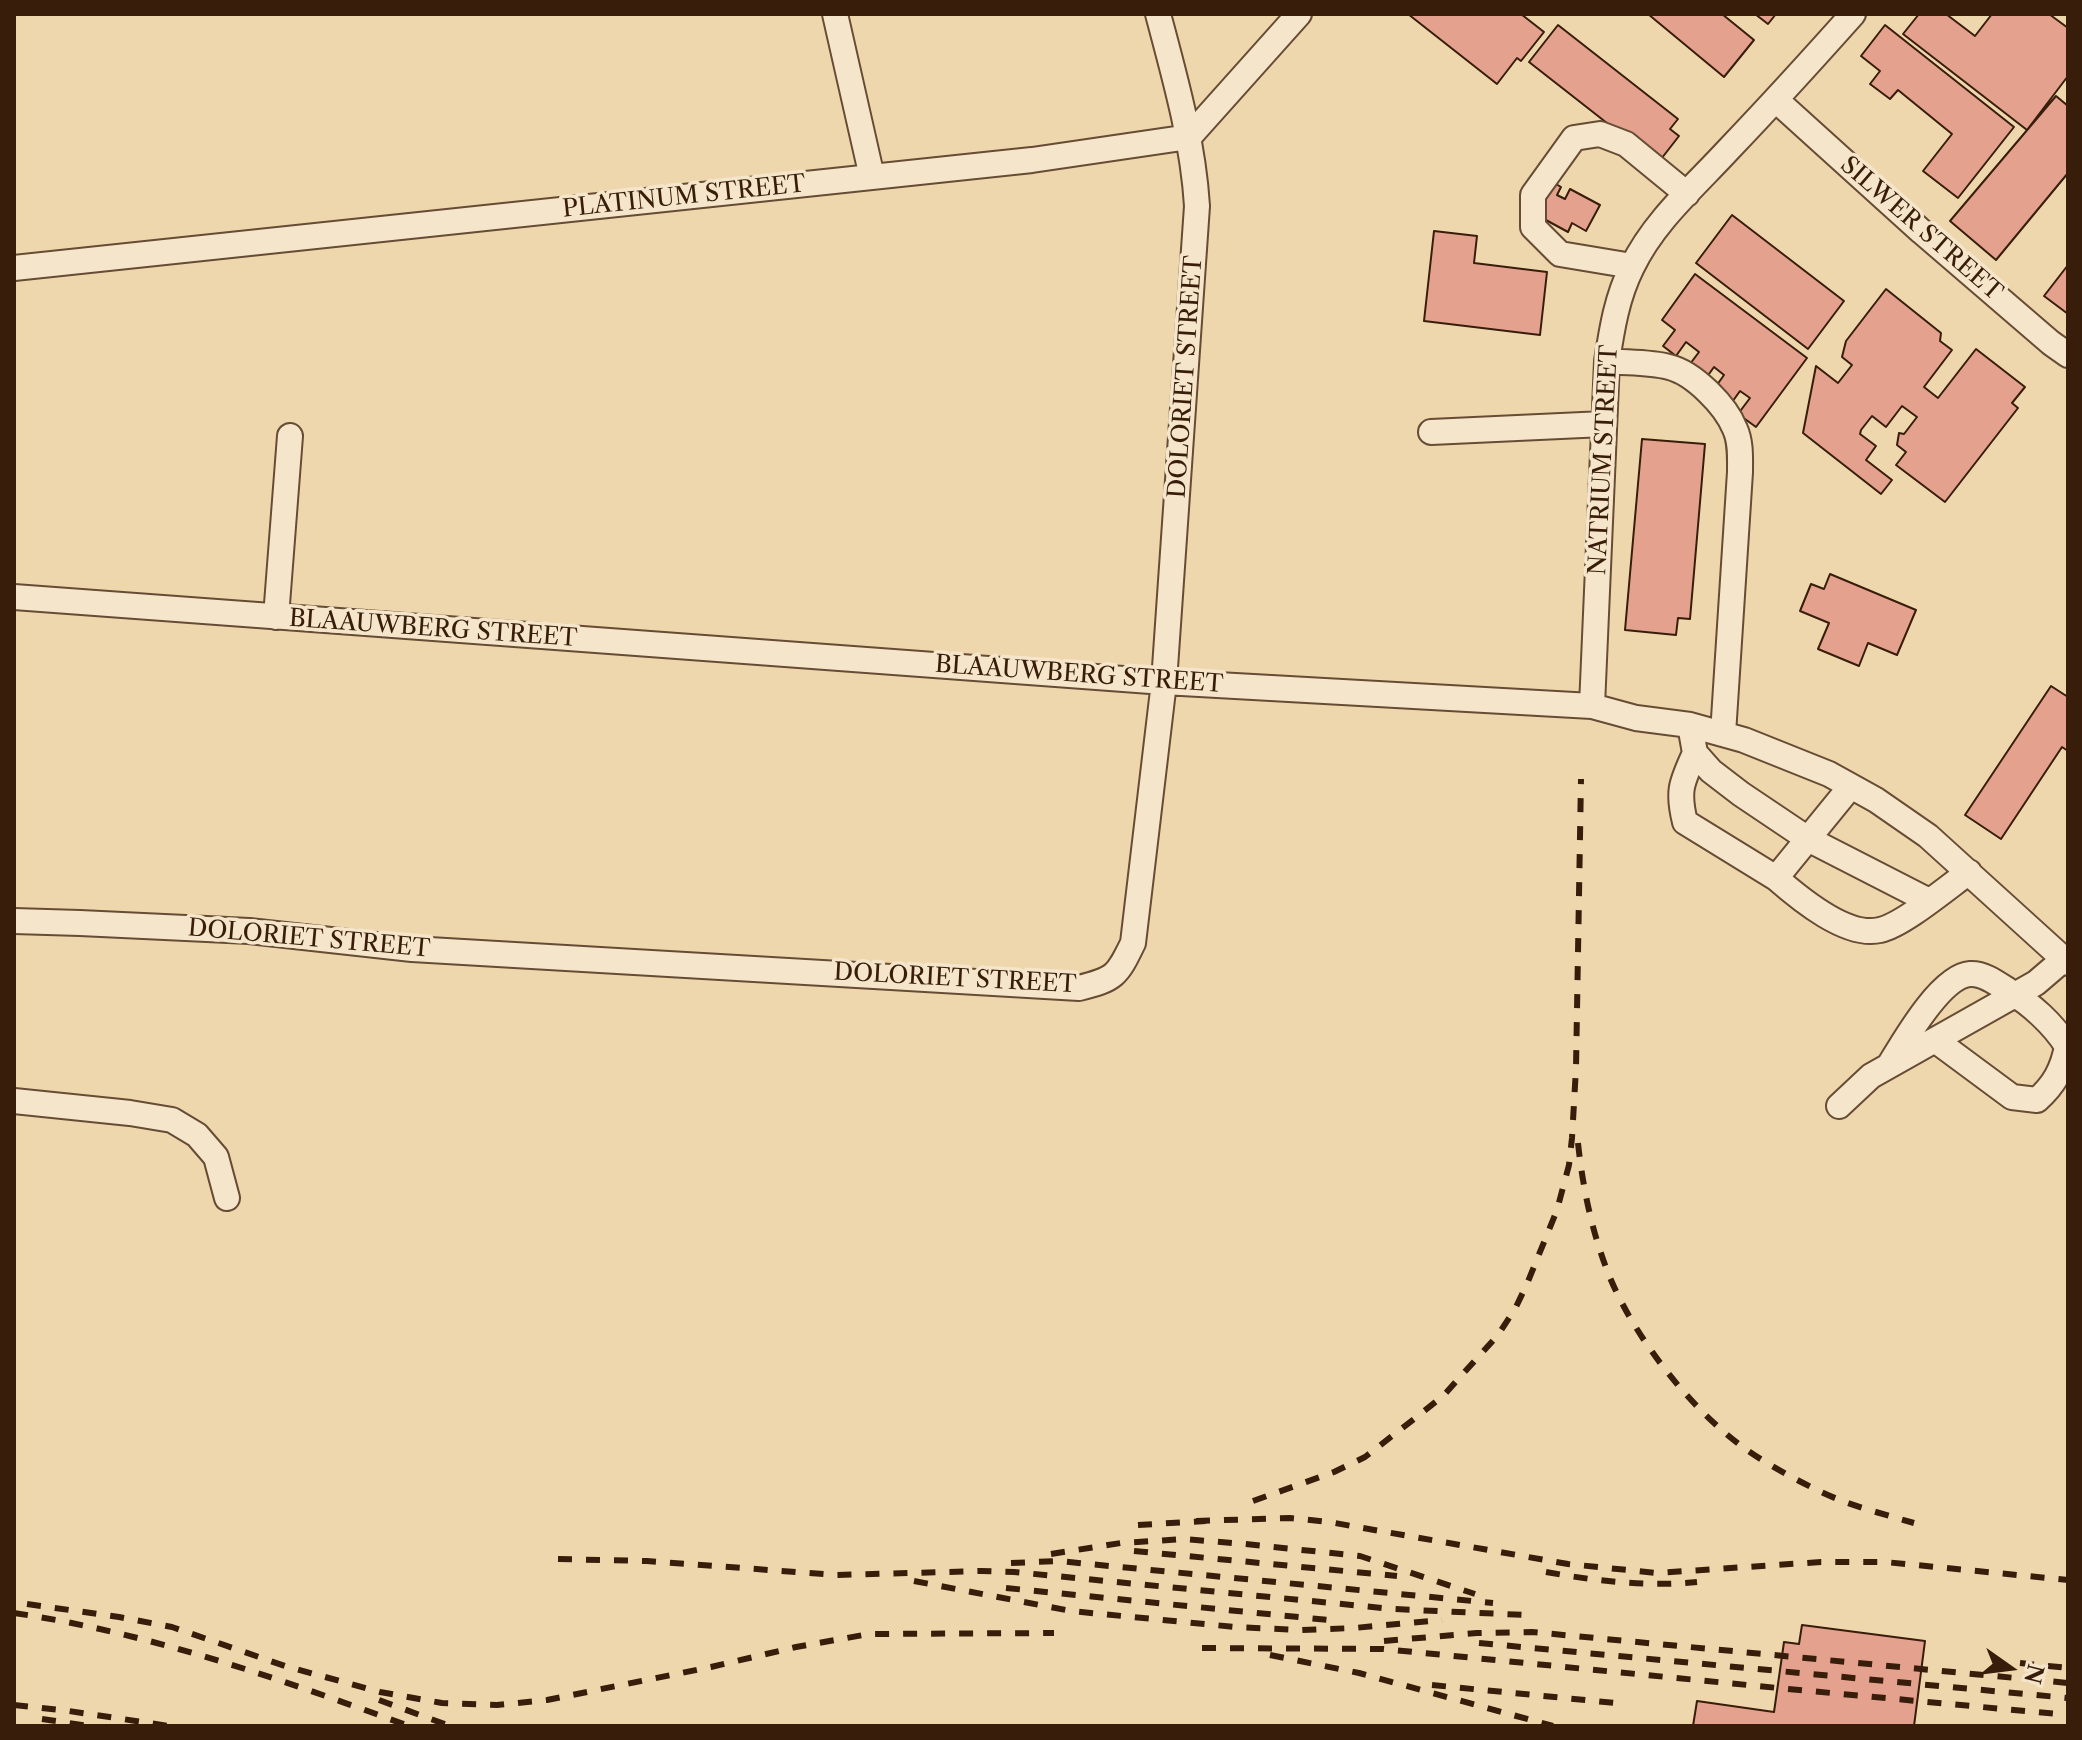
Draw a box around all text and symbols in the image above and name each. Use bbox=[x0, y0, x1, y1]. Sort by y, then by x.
street label: SILWER STREET bbox=[1834, 151, 2008, 307]
street label: PLATINUM STREET bbox=[561, 170, 807, 224]
street label: DOLORIET STREET bbox=[1163, 255, 1209, 499]
street label: NATRIUM STREET bbox=[1584, 344, 1624, 576]
street label: BLAAUWBERG STREET bbox=[288, 605, 578, 653]
street label: BLAAUWBERG STREET bbox=[934, 651, 1224, 699]
street label: DOLORIET STREET bbox=[187, 914, 431, 964]
street label: DOLORIET STREET bbox=[833, 958, 1077, 1000]
north arrow bbox=[1970, 1628, 2050, 1708]
text: N bbox=[2018, 1661, 2049, 1686]

